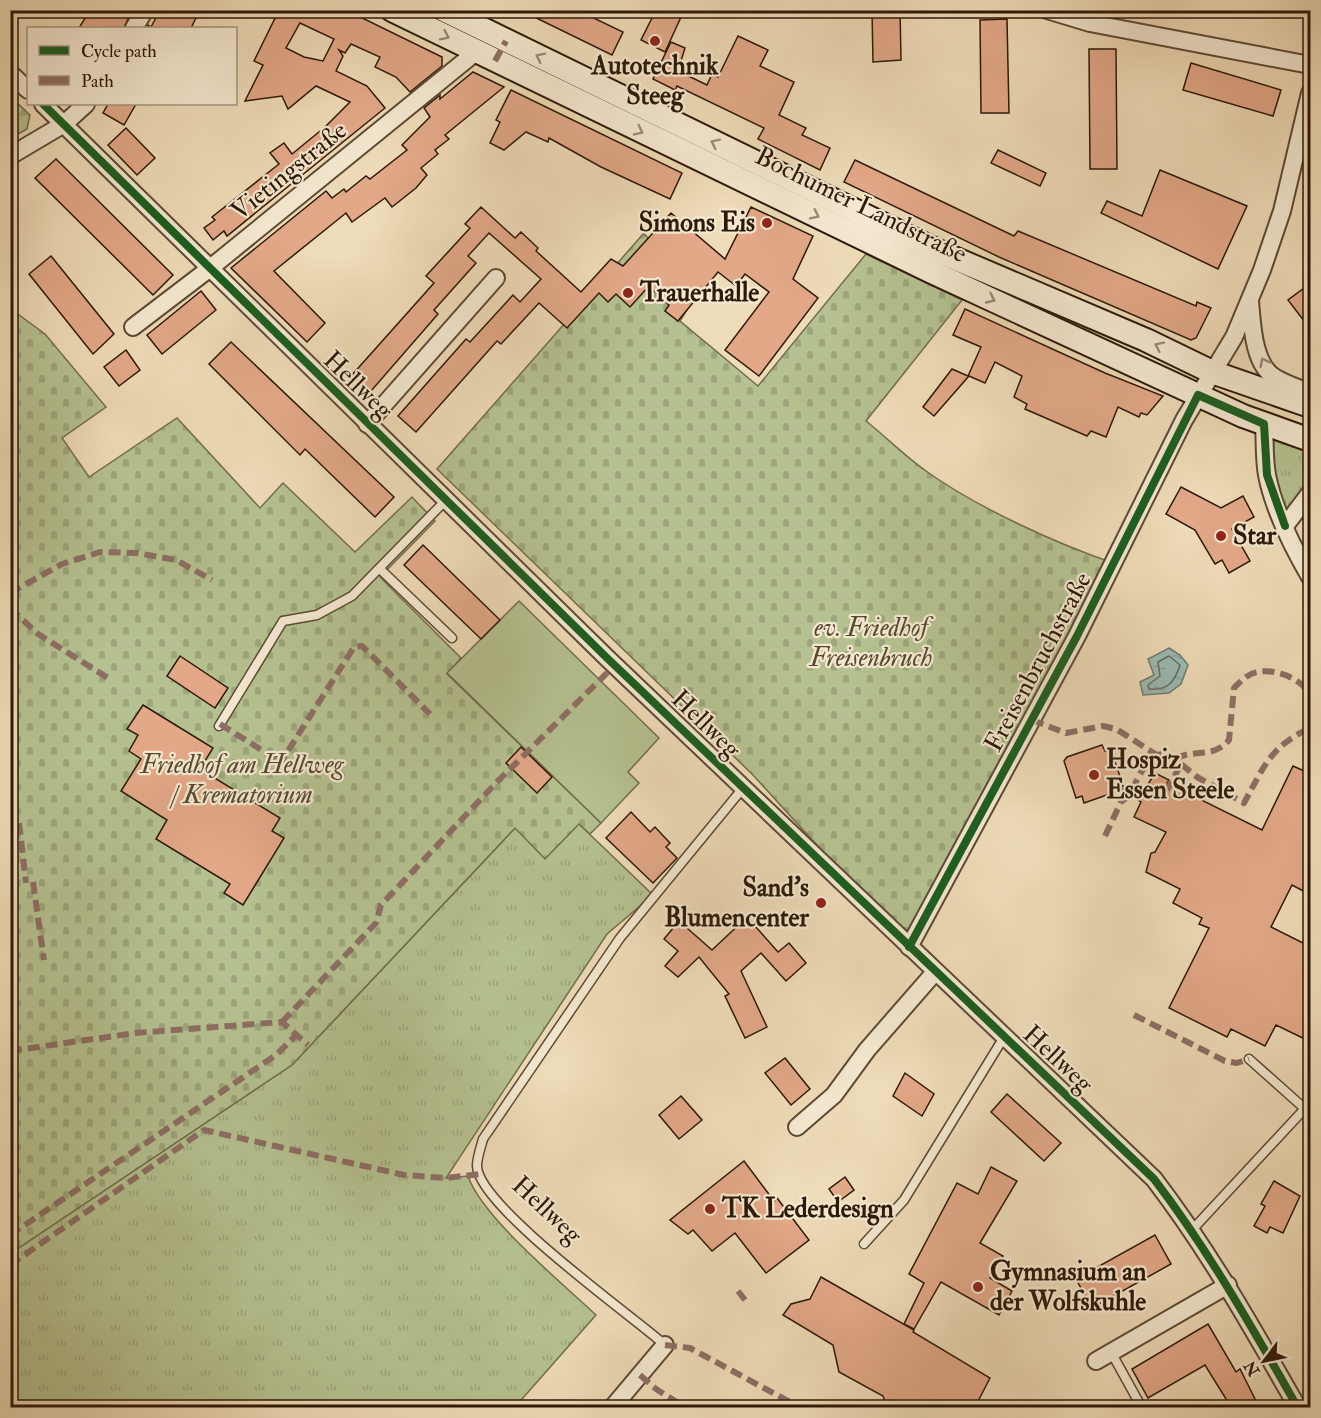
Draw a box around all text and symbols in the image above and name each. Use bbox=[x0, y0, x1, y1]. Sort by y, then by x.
legend bbox=[27, 27, 237, 105]
one-way arrow bbox=[438, 29, 449, 41]
marker: Autotechnik Steeg bbox=[648, 34, 662, 48]
text: Cycle path bbox=[81, 40, 157, 63]
place label: Autotechnik Steeg bbox=[591, 50, 719, 113]
one-way arrow bbox=[535, 53, 546, 65]
text: Path bbox=[81, 70, 114, 93]
street label: Vietingstraße bbox=[224, 114, 354, 228]
one-way arrow bbox=[633, 123, 644, 135]
one-way arrow bbox=[710, 139, 721, 151]
street label: Bochumer Landstraße bbox=[750, 140, 972, 270]
place label: Simons Eis bbox=[639, 207, 755, 239]
one-way arrow bbox=[808, 208, 819, 219]
marker: Simons Eis bbox=[760, 216, 774, 230]
place label: Trauerhalle bbox=[639, 277, 759, 309]
marker: Trauerhalle bbox=[621, 286, 635, 300]
one-way arrow bbox=[985, 291, 996, 303]
one-way arrow bbox=[1155, 342, 1166, 354]
street label: Hellweg bbox=[316, 344, 400, 427]
one-way arrow bbox=[1259, 358, 1271, 369]
place label: Star bbox=[1233, 520, 1277, 552]
marker: Star bbox=[1214, 529, 1228, 543]
street label: Freisenbruchstraße bbox=[977, 567, 1099, 757]
park label: ev. Friedhof Freisenbruch bbox=[808, 612, 934, 674]
street label: Hellweg bbox=[664, 683, 748, 766]
place label: Hospiz Essen Steele bbox=[1106, 744, 1234, 806]
park label: Friedhof am Hellweg / Krematorium bbox=[139, 749, 345, 811]
marker: Hospiz Essen Steele bbox=[1087, 768, 1101, 782]
place label: Sand's Blumencenter bbox=[664, 872, 809, 934]
marker: Sand's Blumencenter bbox=[814, 896, 828, 910]
street label: Hellweg bbox=[1016, 1018, 1101, 1100]
street label: Hellweg bbox=[505, 1169, 590, 1251]
place label: TK Lederdesign bbox=[721, 1193, 894, 1226]
marker: TK Lederdesign bbox=[703, 1202, 717, 1216]
place label: Gymnasium an der Wolfskuhle bbox=[990, 1256, 1147, 1318]
marker: Gymnasium an der Wolfskuhle bbox=[971, 1280, 985, 1294]
north arrow bbox=[1234, 1331, 1294, 1391]
text: N bbox=[1239, 1356, 1265, 1381]

